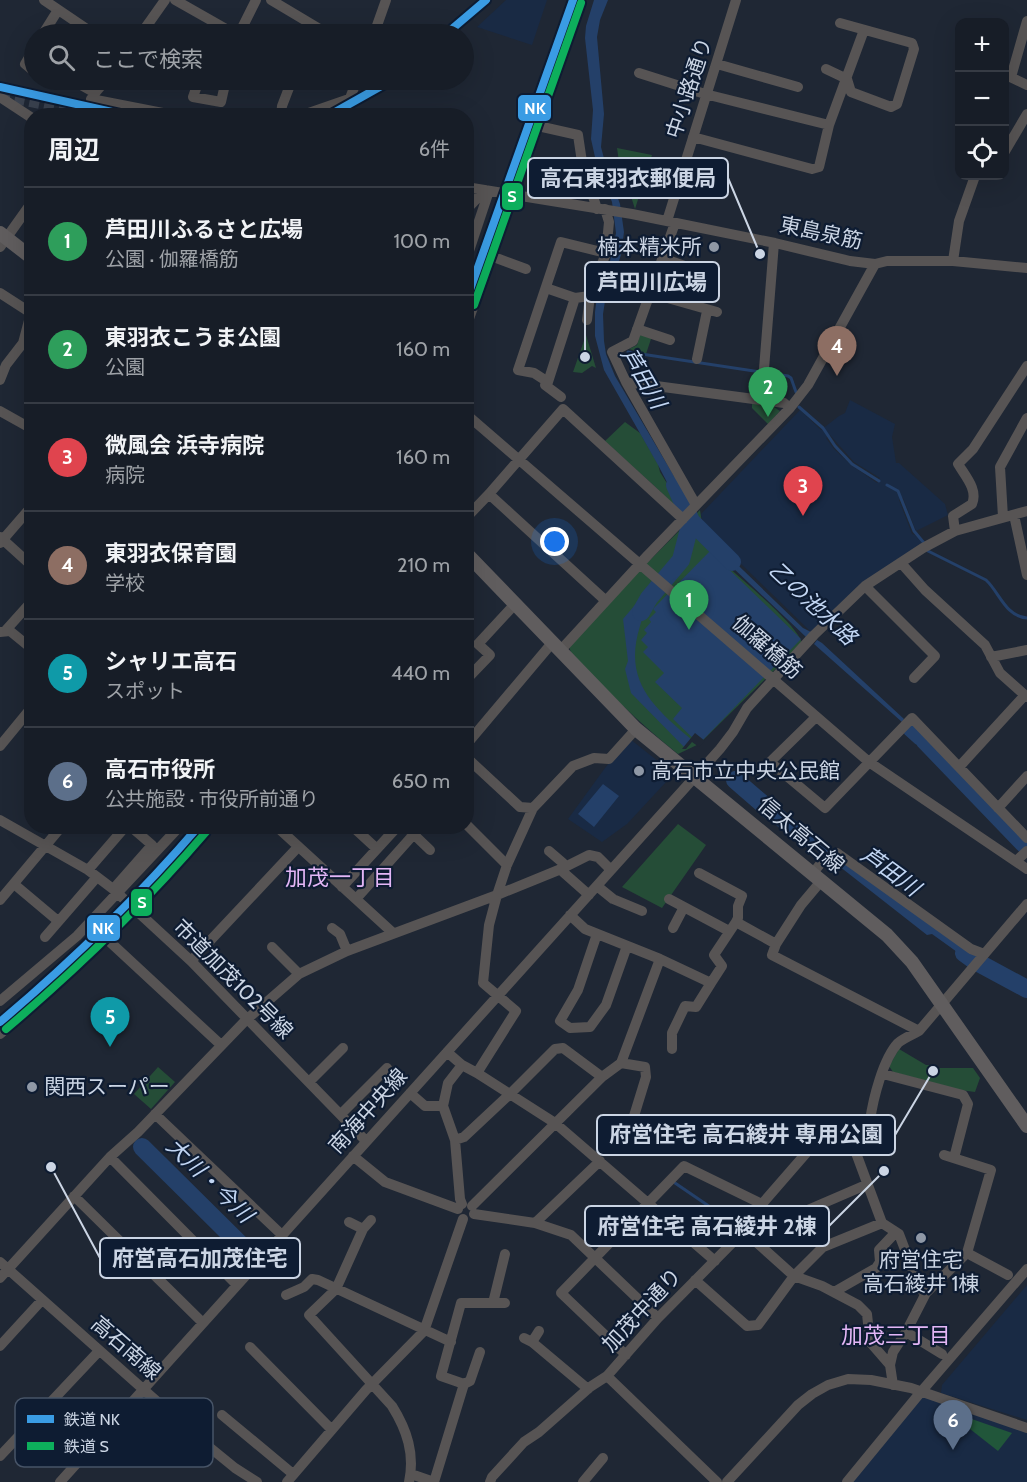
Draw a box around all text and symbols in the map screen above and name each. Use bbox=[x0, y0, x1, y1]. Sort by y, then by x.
map controls bbox=[955, 18, 1009, 180]
button: + bbox=[955, 18, 1009, 72]
search box bbox=[24, 24, 474, 90]
street label: 中小路通り bbox=[660, 34, 717, 142]
icon: search bbox=[45, 41, 78, 74]
text: ここで検索 bbox=[93, 46, 203, 73]
button: − bbox=[955, 72, 1009, 126]
line badge: NK bbox=[517, 94, 552, 122]
text: NK bbox=[524, 99, 546, 118]
button: locate bbox=[955, 126, 1009, 180]
text: 周辺 bbox=[48, 134, 100, 166]
text: 6件 bbox=[419, 137, 450, 161]
callout: 高石東羽衣郵便局 bbox=[528, 158, 728, 198]
text: 高石東羽衣郵便局 bbox=[540, 165, 716, 192]
line badge: S bbox=[501, 182, 524, 211]
text: S bbox=[507, 187, 517, 206]
street label: 東島泉筋 bbox=[777, 212, 865, 253]
text: 芦田川ふるさと広場 bbox=[105, 216, 303, 243]
text: 1 bbox=[64, 229, 71, 253]
text: 100 m bbox=[394, 229, 450, 253]
place label: 楠本精米所 bbox=[597, 234, 702, 259]
marker: 楠本精米所 bbox=[707, 240, 721, 254]
text: 公園 · 伽羅橋筋 bbox=[105, 247, 239, 271]
callout: 芦田川広場 bbox=[585, 262, 719, 302]
text: 芦田川広場 bbox=[597, 269, 707, 296]
text: 東羽衣こうま公園 bbox=[105, 324, 281, 351]
pin: 4 bbox=[818, 326, 856, 376]
text: 2 bbox=[62, 337, 73, 361]
text: 160 m bbox=[396, 337, 450, 361]
water label: 芦田川 bbox=[615, 343, 673, 415]
text: 公園 bbox=[105, 355, 145, 379]
pin: 2 bbox=[748, 368, 788, 417]
text: 微風会 浜寺病院 bbox=[105, 432, 264, 459]
text: 3 bbox=[62, 445, 73, 469]
text: 160 m bbox=[396, 445, 450, 469]
text: 病院 bbox=[105, 463, 145, 487]
pin: 3 bbox=[784, 466, 822, 516]
your location bbox=[540, 527, 569, 556]
text: 東羽衣保育園 bbox=[105, 540, 237, 567]
text: 4 bbox=[61, 553, 74, 577]
text: 210 m bbox=[397, 553, 450, 577]
water label: 乙の池水路 bbox=[763, 556, 864, 652]
text: 学校 bbox=[105, 571, 145, 595]
pin: 1 bbox=[670, 580, 708, 630]
street label: 伽羅橋筋 bbox=[727, 610, 807, 684]
text: シャリエ高石 bbox=[105, 648, 237, 675]
text: 5 bbox=[62, 661, 73, 685]
text: 440 m bbox=[391, 661, 450, 685]
text: スポット bbox=[105, 679, 185, 703]
text: 高石市役所 bbox=[105, 756, 215, 783]
place label: 高石市立中央公民館 bbox=[651, 758, 840, 783]
marker: 高石市立中央公民館 bbox=[632, 764, 646, 778]
text: 6 bbox=[62, 769, 73, 793]
text: 650 m bbox=[392, 769, 450, 793]
text: 公共施設 · 市役所前通り bbox=[105, 787, 319, 811]
street label: 信太高石線 bbox=[753, 791, 850, 878]
water label: 芦田川 bbox=[856, 841, 927, 903]
district label: 加茂一丁目 bbox=[285, 864, 395, 891]
line badge: S bbox=[130, 888, 153, 917]
text: S bbox=[137, 893, 147, 912]
line badge: NK bbox=[86, 914, 121, 942]
street label: 市道加茂102号線 bbox=[168, 914, 298, 1044]
text: NK bbox=[92, 919, 114, 938]
pin: 5 bbox=[90, 998, 130, 1047]
street label: 南海中央線 bbox=[323, 1063, 412, 1158]
place label: 関西スーパー bbox=[44, 1074, 170, 1099]
marker: 関西スーパー bbox=[25, 1080, 39, 1094]
callout: 府営住宅 高石綾井 専用公園 bbox=[597, 1115, 895, 1155]
text: 府営住宅 高石綾井 専用公園 bbox=[609, 1121, 883, 1148]
water label: 大川・今川 bbox=[161, 1132, 260, 1230]
callout: 府営住宅 高石綾井 2棟 bbox=[585, 1206, 829, 1246]
text: 府営住宅 高石綾井 2棟 bbox=[597, 1213, 817, 1240]
marker: 府営住宅 高石綾井 1棟 bbox=[914, 1231, 928, 1245]
callout: 府営高石加茂住宅 bbox=[100, 1238, 300, 1278]
text: 府営高石加茂住宅 bbox=[112, 1245, 288, 1272]
place label: 府営住宅 高石綾井 1棟 bbox=[863, 1247, 979, 1296]
street label: 加茂中通り bbox=[597, 1263, 687, 1357]
street label: 高石南線 bbox=[86, 1311, 166, 1385]
district label: 加茂三丁目 bbox=[841, 1322, 951, 1349]
legend bbox=[15, 1398, 213, 1467]
pin: 6 bbox=[934, 1400, 972, 1450]
text: 鉄道 NK bbox=[64, 1410, 120, 1429]
text: 鉄道 S bbox=[64, 1437, 109, 1456]

